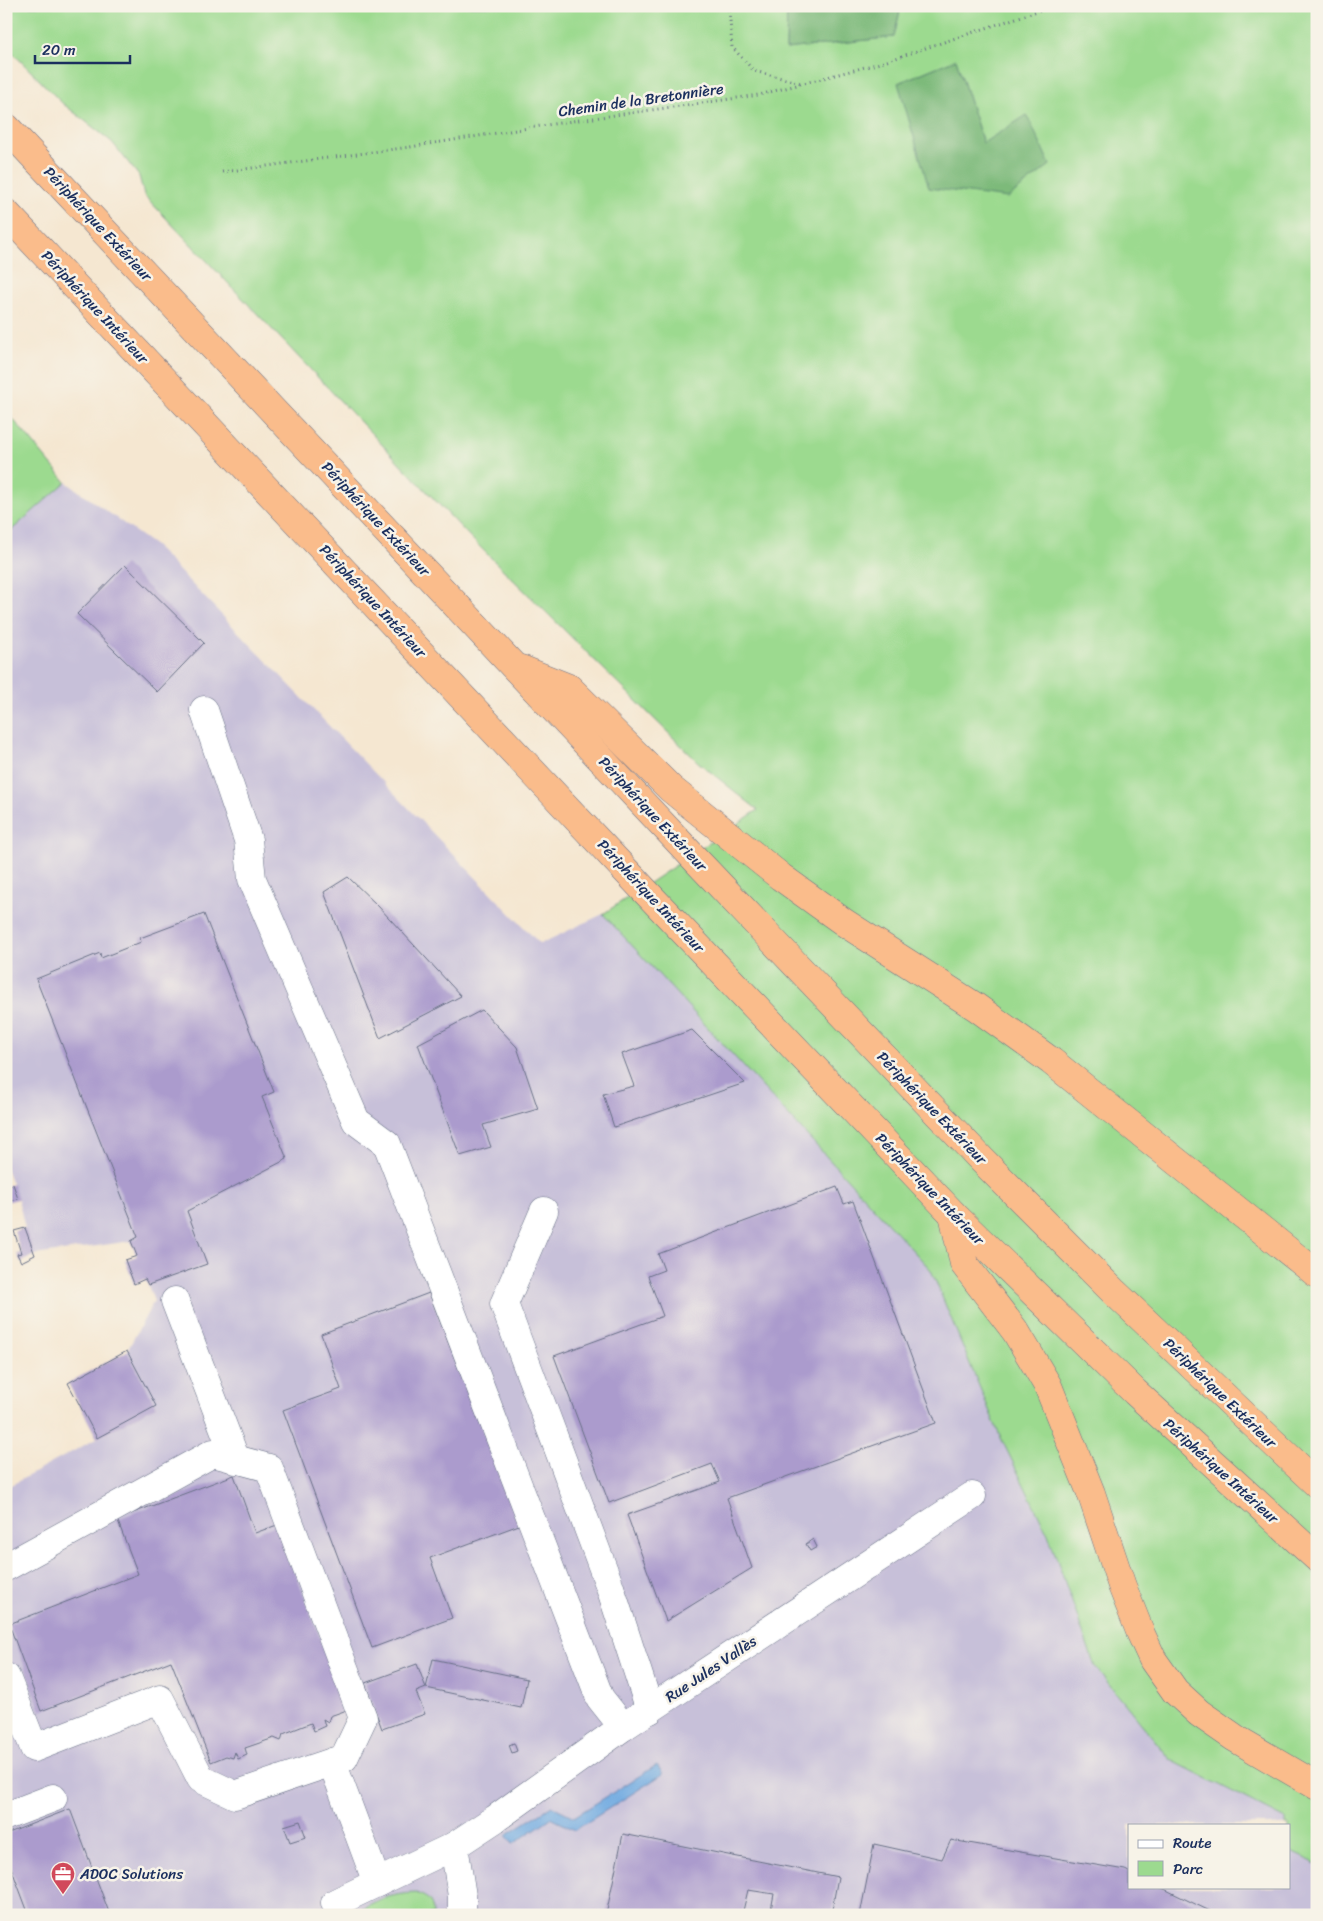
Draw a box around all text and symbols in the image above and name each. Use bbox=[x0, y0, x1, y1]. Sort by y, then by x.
scale bar bbox=[35, 32, 130, 64]
text: 20 m bbox=[42, 37, 76, 63]
street label: Chemin de la Bretonnière bbox=[557, 75, 726, 124]
street label: Périphérique Extérieur bbox=[37, 160, 159, 288]
street label: Périphérique Intérieur bbox=[35, 244, 156, 371]
street label: Périphérique Extérieur bbox=[315, 455, 437, 583]
street label: Périphérique Intérieur bbox=[313, 538, 434, 665]
street label: Périphérique Extérieur bbox=[592, 750, 714, 878]
street label: Périphérique Intérieur bbox=[591, 833, 712, 960]
street label: Périphérique Extérieur bbox=[870, 1045, 994, 1172]
street label: Périphérique Intérieur bbox=[869, 1127, 991, 1252]
street label: Périphérique Extérieur bbox=[1157, 1331, 1284, 1455]
street label: Périphérique Intérieur bbox=[1157, 1412, 1285, 1531]
street label: Rue Jules Vallès bbox=[660, 1628, 762, 1709]
legend bbox=[1128, 1824, 1290, 1888]
text: Route bbox=[1173, 1830, 1212, 1856]
text: Parc bbox=[1173, 1856, 1203, 1882]
office icon: ADOC Solutions bbox=[50, 1861, 76, 1895]
place label: ADOC Solutions bbox=[79, 1861, 183, 1887]

